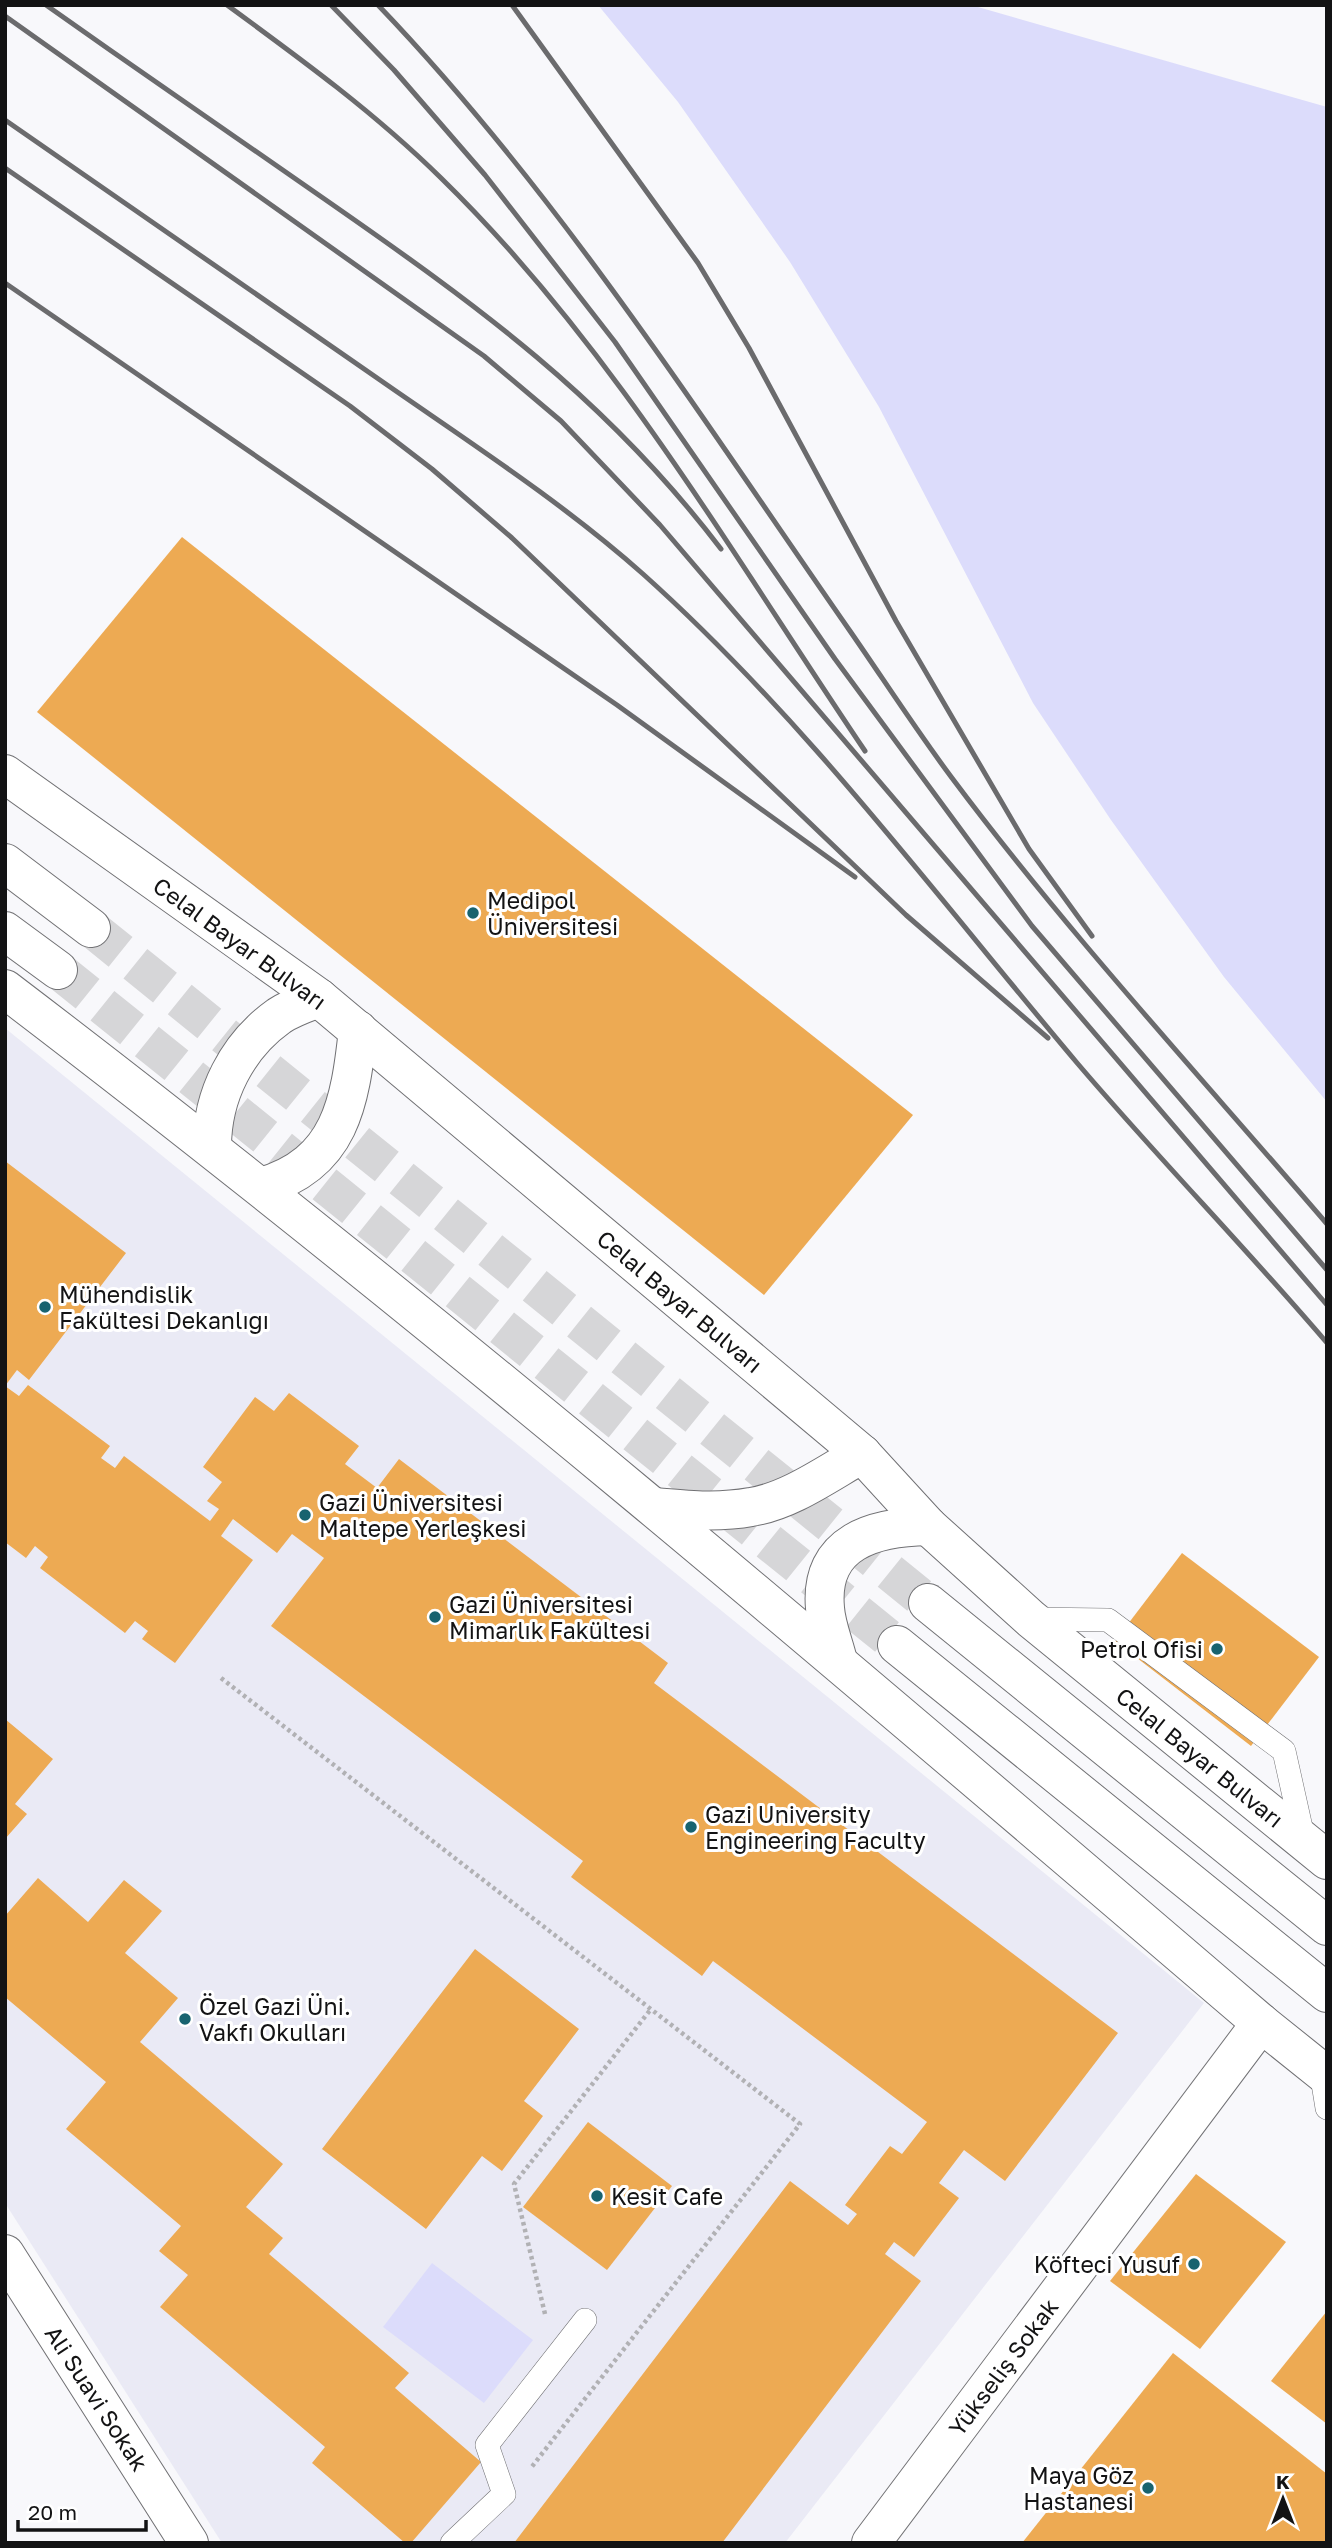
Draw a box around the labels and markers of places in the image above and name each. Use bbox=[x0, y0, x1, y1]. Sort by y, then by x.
place label: Medipol Üniversitesi bbox=[487, 886, 618, 940]
marker: Medipol Üniversitesi bbox=[465, 905, 481, 921]
place label: Mühendislik Fakültesi Dekanlığı bbox=[59, 1280, 269, 1334]
marker: Mühendislik Fakültesi Dekanlığı bbox=[37, 1299, 53, 1315]
place label: Gazi Üniversitesi Maltepe Yerleşkesi bbox=[319, 1488, 527, 1542]
marker: Gazi Üniversitesi Maltepe Yerleşkesi bbox=[297, 1507, 313, 1523]
place label: Gazi Üniversitesi Mimarlık Fakültesi bbox=[449, 1590, 650, 1644]
marker: Gazi Üniversitesi Mimarlık Fakültesi bbox=[427, 1609, 443, 1625]
place label: Petrol Ofisi bbox=[1080, 1635, 1203, 1663]
marker: Petrol Ofisi bbox=[1209, 1641, 1225, 1657]
place label: Gazi University Engineering Faculty bbox=[705, 1800, 926, 1854]
marker: Gazi University Engineering Faculty bbox=[683, 1819, 699, 1835]
place label: Özel Gazi Üni. Vakfı Okulları bbox=[199, 1992, 351, 2046]
marker: Özel Gazi Üni. Vakfı Okulları bbox=[177, 2011, 193, 2027]
place label: Kesit Cafe bbox=[611, 2182, 723, 2210]
marker: Kesit Cafe bbox=[589, 2188, 605, 2204]
place label: Köfteci Yusuf bbox=[1034, 2250, 1180, 2278]
marker: Köfteci Yusuf bbox=[1186, 2256, 1202, 2272]
place label: Maya Göz Hastanesi bbox=[1023, 2461, 1134, 2515]
marker: Maya Göz Hastanesi bbox=[1140, 2480, 1156, 2496]

